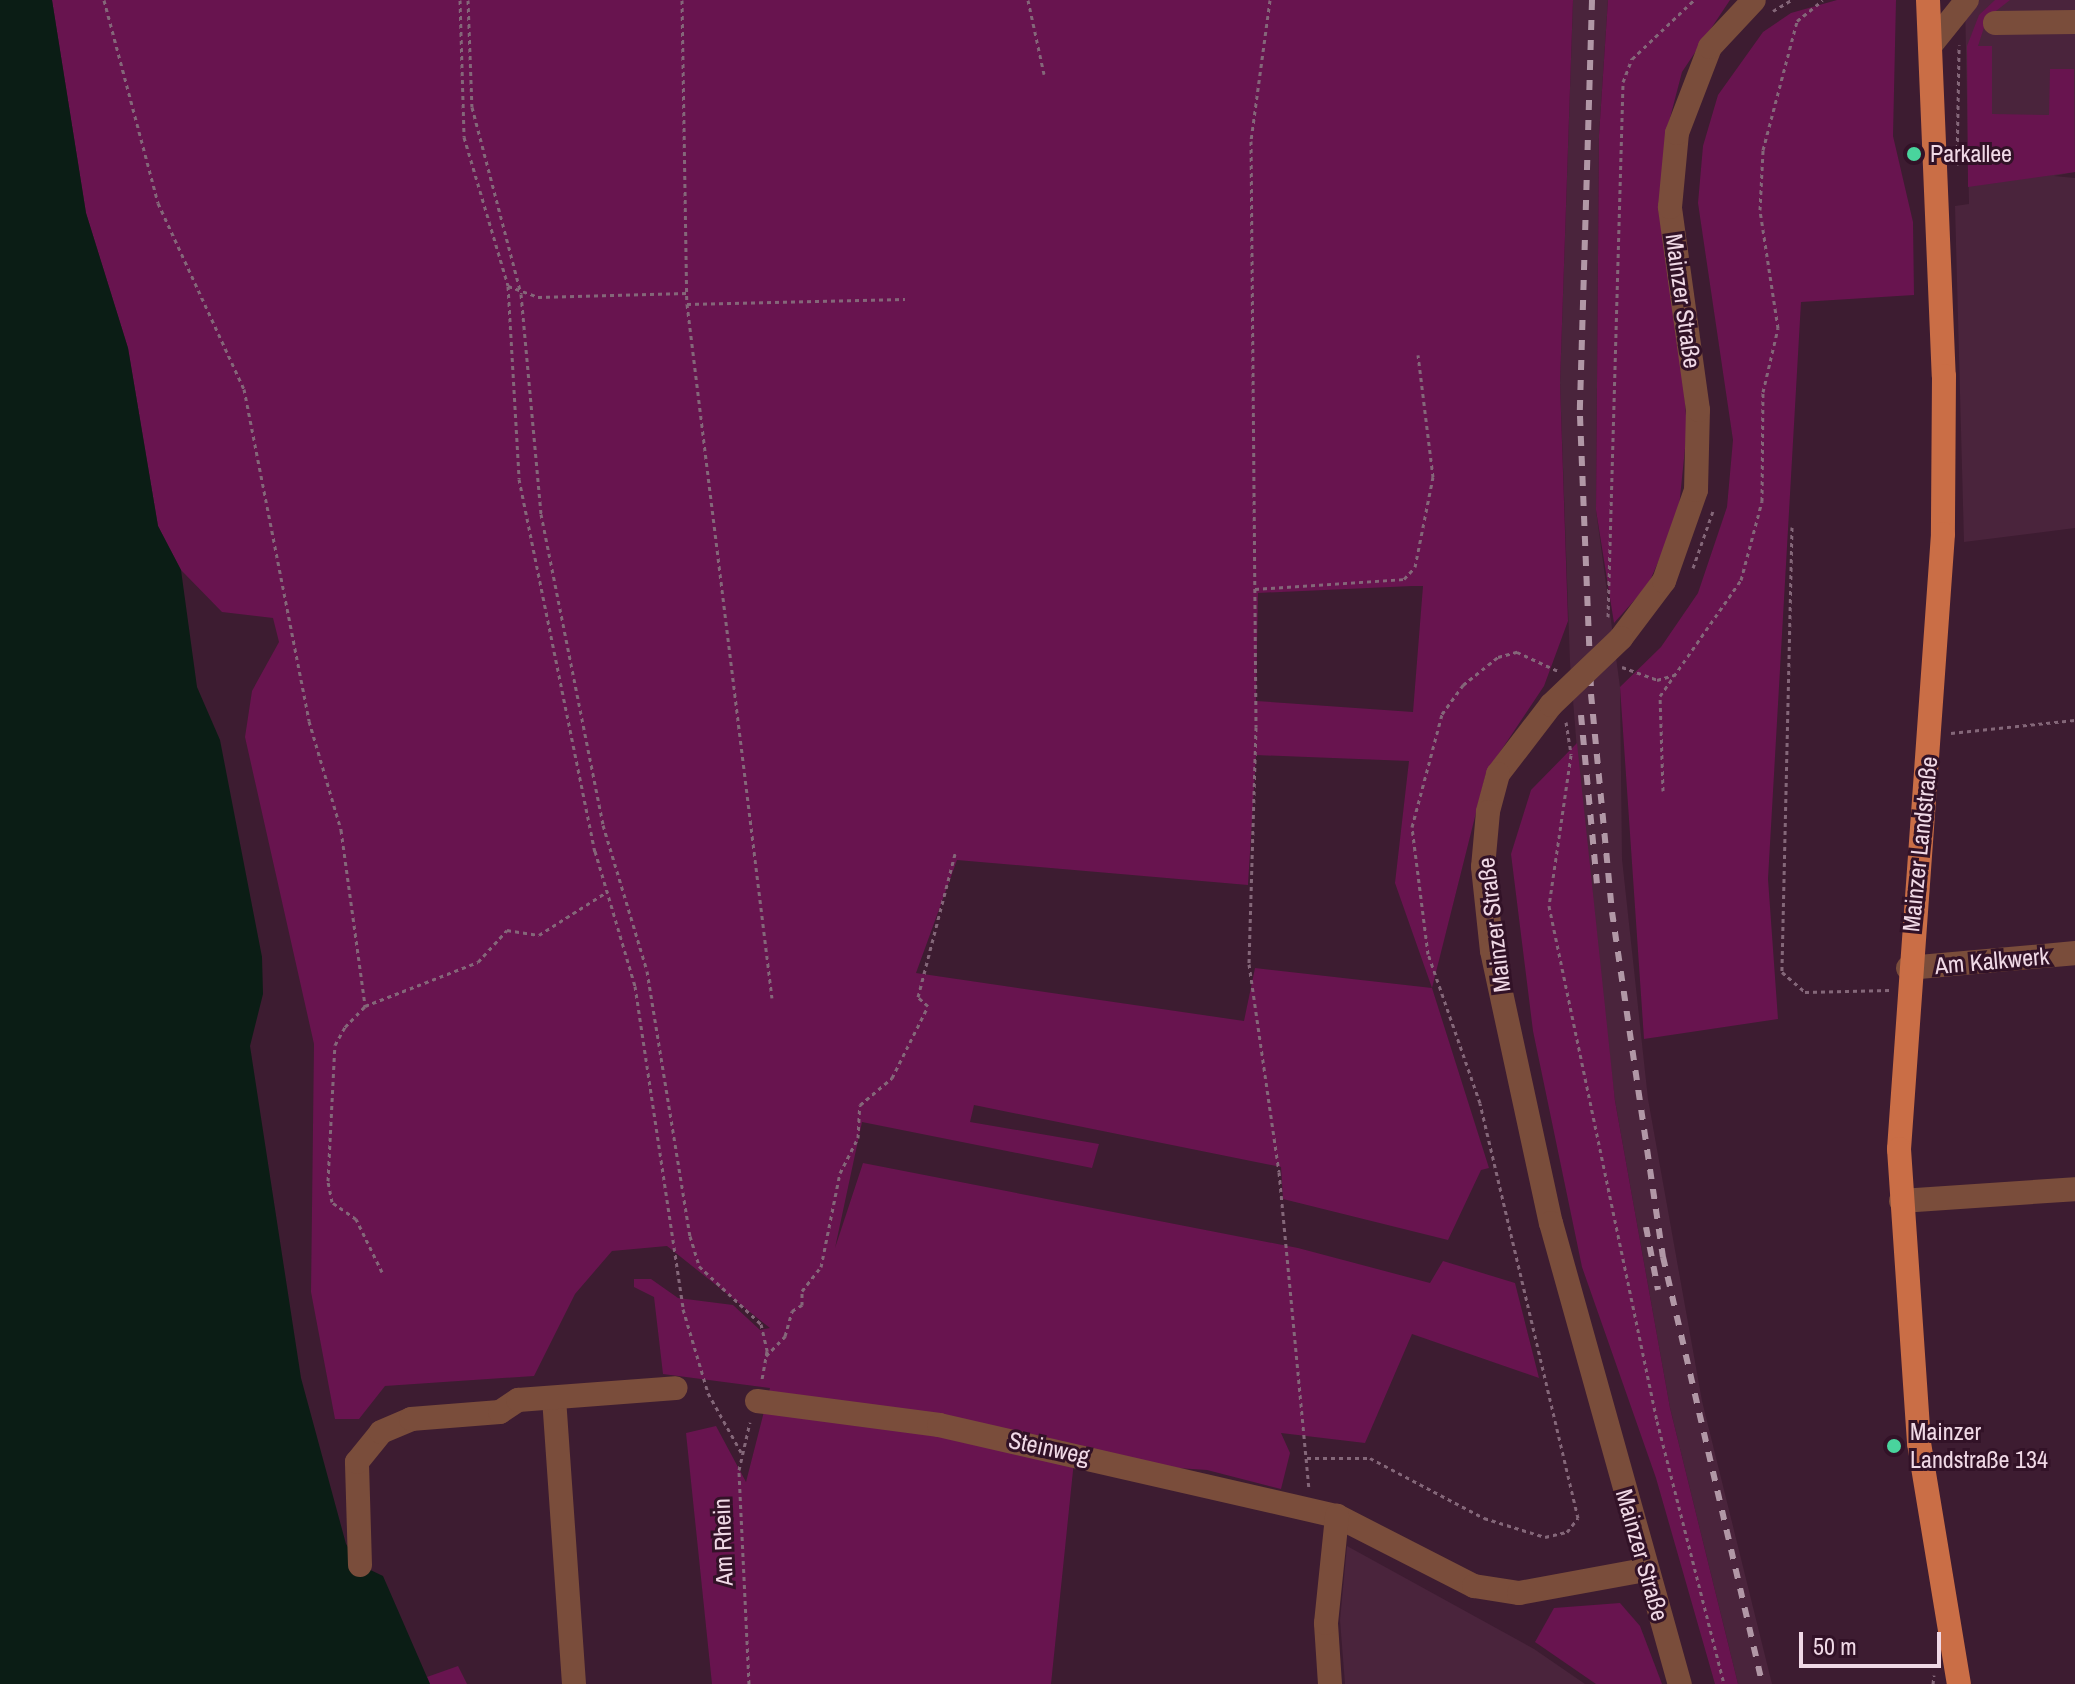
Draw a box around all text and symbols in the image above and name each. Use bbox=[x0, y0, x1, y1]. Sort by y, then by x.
place label: Parkallee bbox=[1930, 140, 2012, 168]
marker: Parkallee bbox=[1905, 145, 1923, 163]
street label: Mainzer Straße bbox=[1659, 232, 1707, 370]
street label: Mainzer Landstraße bbox=[1896, 755, 1944, 933]
street label: Mainzer Straße bbox=[1471, 856, 1517, 994]
street label: Am Kalkwerk bbox=[1934, 942, 2050, 980]
place label: Mainzer Landstraße 134 bbox=[1910, 1418, 2048, 1474]
street label: Steinweg bbox=[1006, 1425, 1092, 1471]
marker: Mainzer Landstraße 134 bbox=[1885, 1437, 1903, 1455]
street label: Mainzer Straße bbox=[1609, 1486, 1675, 1624]
street label: Am Rhein bbox=[707, 1498, 739, 1586]
scale bar bbox=[1803, 1616, 1945, 1666]
text: 50 m bbox=[1813, 1630, 1857, 1662]

